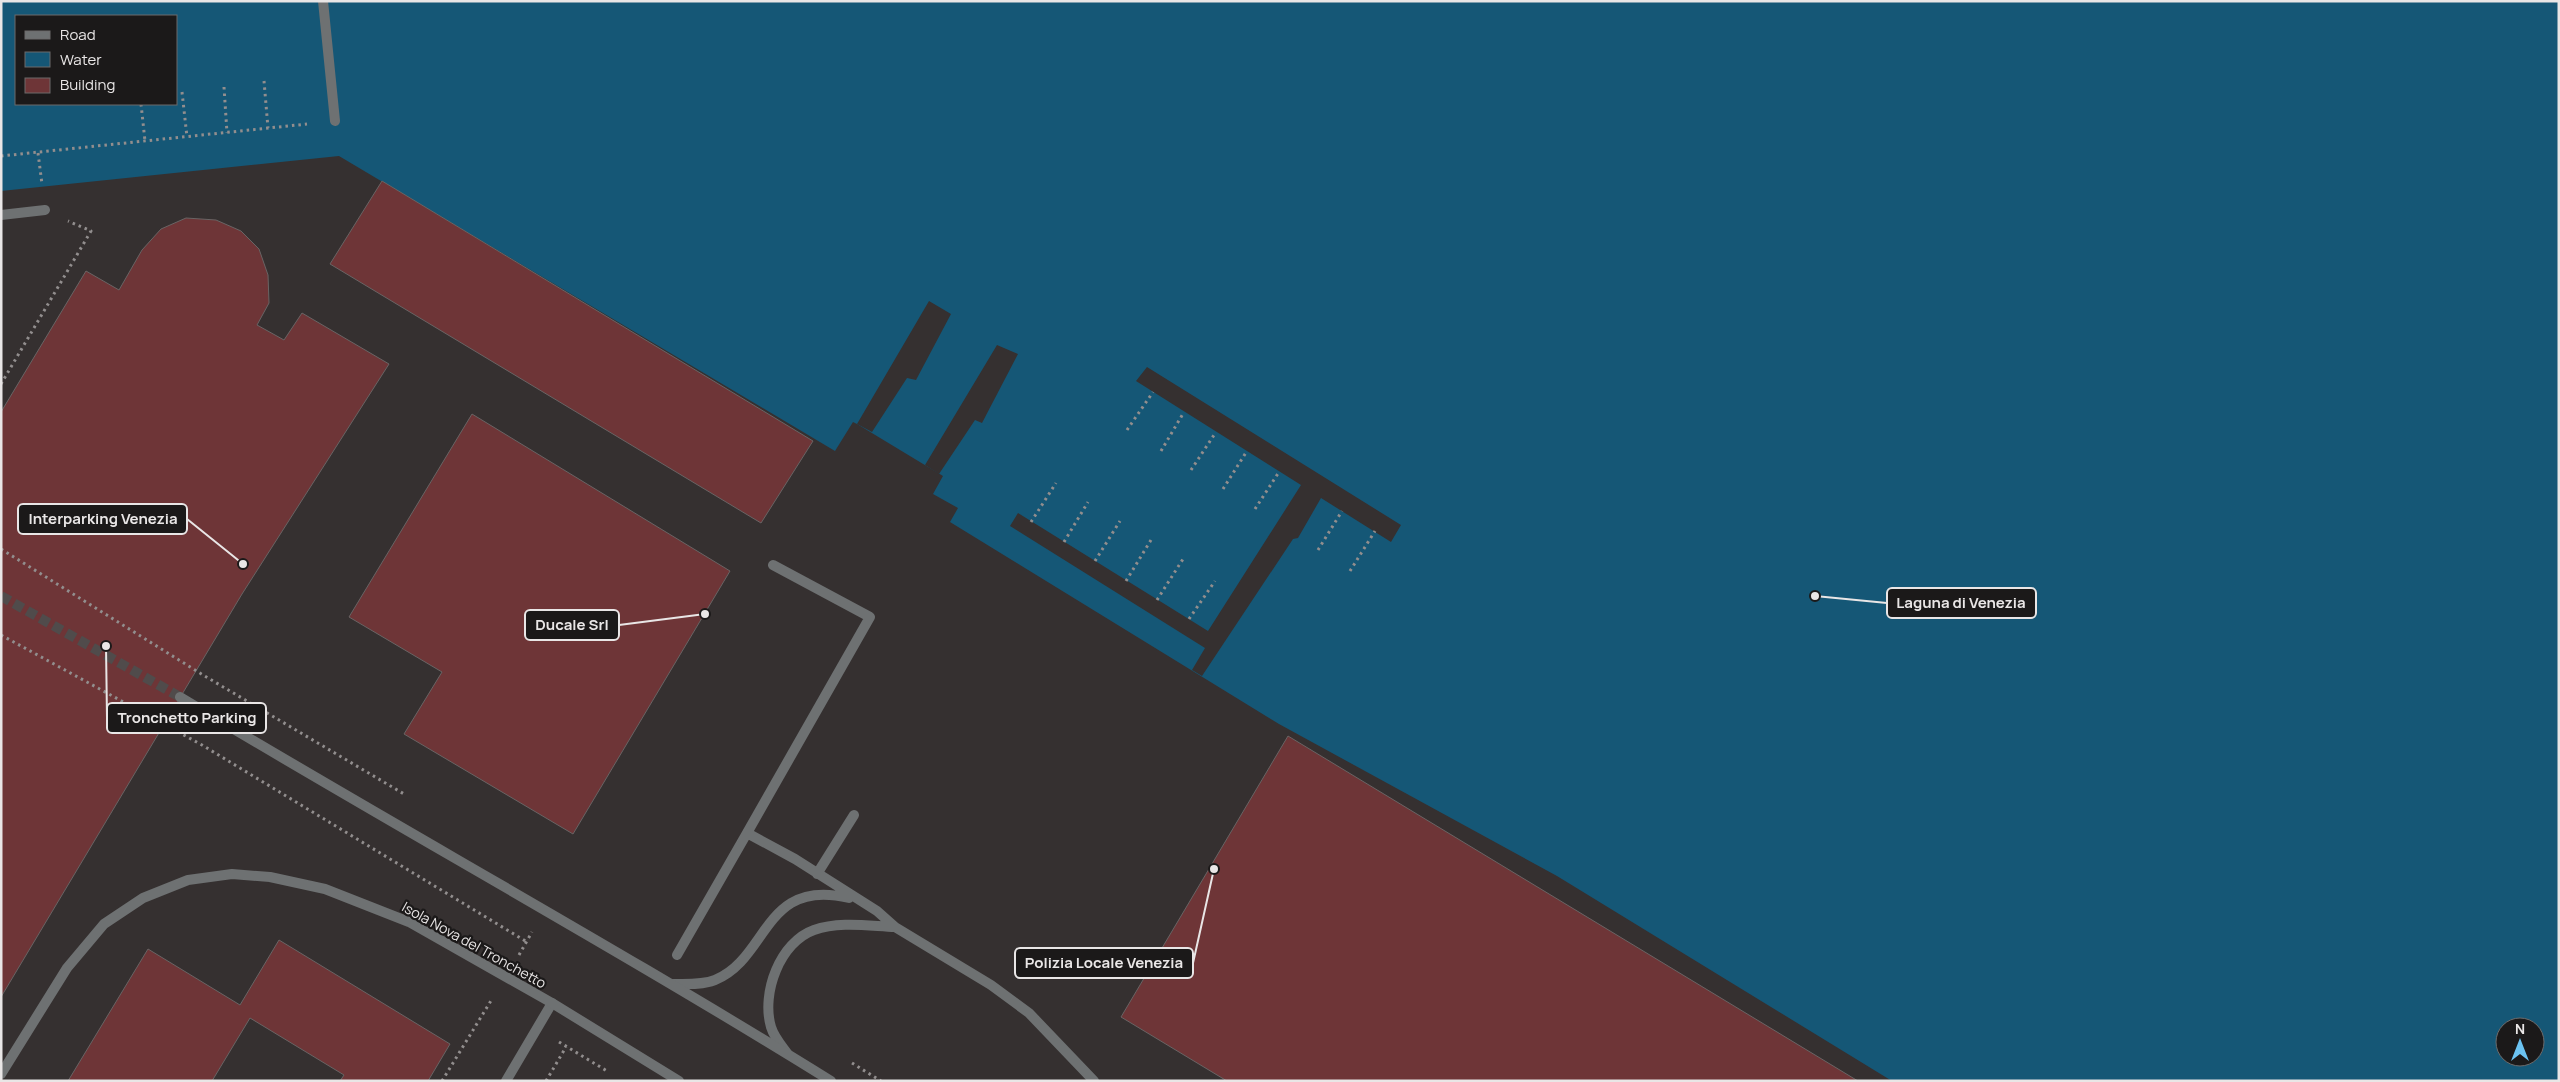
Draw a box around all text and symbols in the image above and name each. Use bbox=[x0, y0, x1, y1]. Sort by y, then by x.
legend bbox=[15, 15, 178, 105]
text: Road bbox=[60, 24, 96, 45]
text: Water bbox=[60, 49, 102, 70]
text: Building bbox=[60, 74, 115, 95]
callout: Interparking Venezia bbox=[18, 504, 187, 534]
text: Interparking Venezia bbox=[28, 508, 178, 529]
callout: Laguna di Venezia bbox=[1887, 588, 2036, 618]
text: Laguna di Venezia bbox=[1896, 592, 2026, 613]
callout: Ducale Srl bbox=[525, 610, 619, 640]
text: Ducale Srl bbox=[535, 614, 609, 635]
callout: Tronchetto Parking bbox=[107, 703, 266, 733]
text: Tronchetto Parking bbox=[117, 707, 257, 728]
street label: Isola Nova del Tronchetto bbox=[399, 897, 550, 992]
callout: Polizia Locale Venezia bbox=[1015, 948, 1193, 978]
text: Polizia Locale Venezia bbox=[1025, 952, 1183, 973]
north arrow bbox=[2495, 1017, 2545, 1067]
text: N bbox=[2515, 1019, 2525, 1038]

